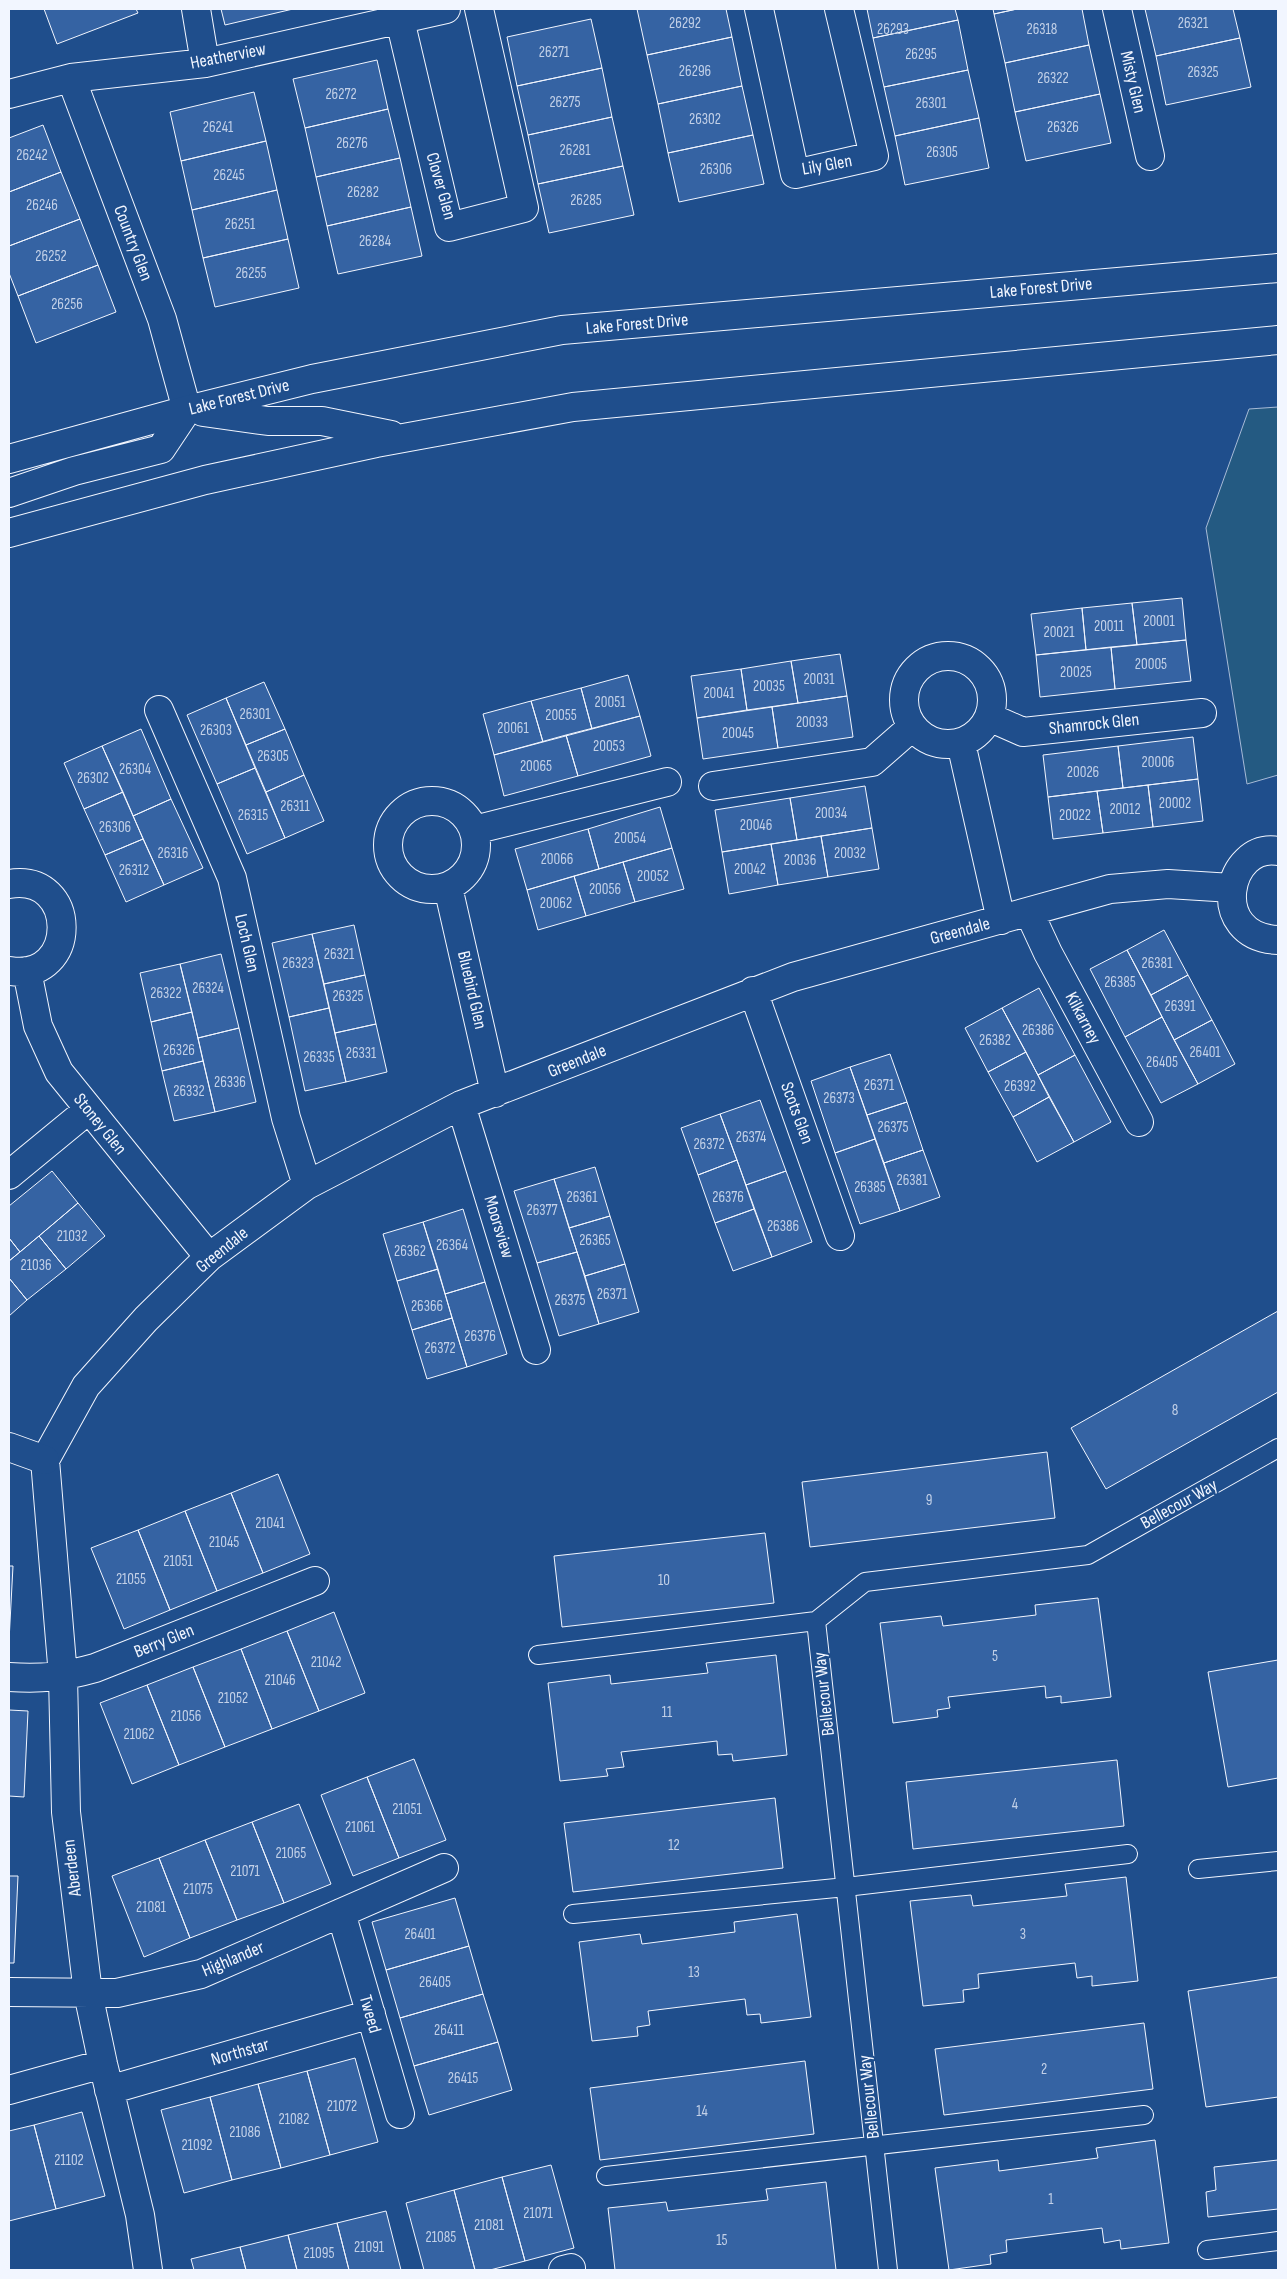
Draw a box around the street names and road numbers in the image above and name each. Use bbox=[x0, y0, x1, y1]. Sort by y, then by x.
street label: Heatherview bbox=[188, 38, 268, 74]
street label: Misty Glen bbox=[1116, 49, 1150, 115]
street label: Clover Glen bbox=[421, 150, 461, 222]
street label: Lily Glen bbox=[800, 150, 854, 180]
street label: Country Glen bbox=[109, 202, 157, 284]
street label: Lake Forest Drive bbox=[989, 273, 1093, 303]
street label: Lake Forest Drive bbox=[585, 309, 689, 339]
street label: Lake Forest Drive bbox=[187, 374, 291, 420]
street label: Shamrock Glen bbox=[1048, 709, 1140, 739]
street label: Loch Glen bbox=[230, 912, 264, 974]
street label: Greendale bbox=[928, 913, 992, 949]
street label: Bluebird Glen bbox=[453, 949, 491, 1031]
street label: Kilkarney bbox=[1061, 989, 1105, 1048]
street label: Greendale bbox=[545, 1040, 609, 1082]
street label: Scots Glen bbox=[776, 1079, 818, 1147]
street label: Stoney Glen bbox=[69, 1089, 131, 1159]
street label: Moorsview bbox=[480, 1193, 518, 1261]
street label: Greendale bbox=[192, 1223, 252, 1277]
street label: Bellecour Way bbox=[1137, 1474, 1221, 1534]
street label: Berry Glen bbox=[131, 1619, 197, 1663]
street label: Bellecour Way bbox=[809, 1651, 839, 1737]
street label: Aberdeen bbox=[58, 1838, 86, 1899]
street label: Highlander bbox=[199, 1937, 267, 1981]
street label: Tweed bbox=[355, 1993, 385, 2035]
street label: Northstar bbox=[209, 2034, 271, 2070]
street label: Bellecour Way bbox=[854, 2054, 884, 2140]

